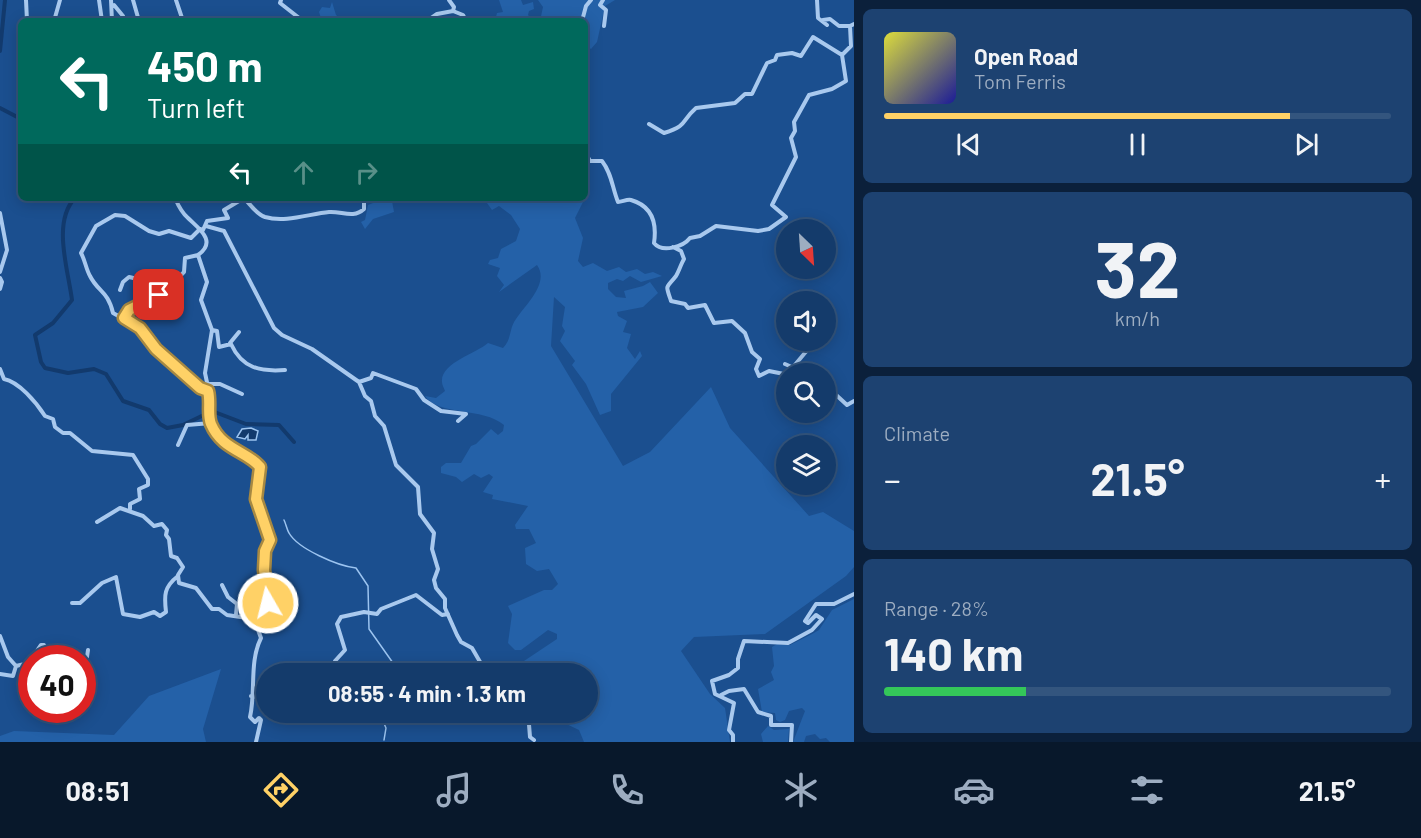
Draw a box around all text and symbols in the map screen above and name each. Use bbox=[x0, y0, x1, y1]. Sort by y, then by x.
text: 450 m bbox=[147, 40, 262, 90]
icon: left bbox=[48, 42, 126, 120]
text: Open Road bbox=[974, 43, 1078, 69]
text: Tom Ferris bbox=[974, 69, 1066, 93]
text: Turn left bbox=[147, 91, 245, 123]
icon: previous bbox=[952, 128, 985, 161]
icon: pause bbox=[1121, 128, 1154, 161]
icon: next bbox=[1290, 128, 1323, 161]
icon: left bbox=[224, 156, 257, 189]
icon: ahead bbox=[287, 156, 320, 189]
icon: right bbox=[350, 156, 383, 189]
north arrow bbox=[776, 219, 836, 279]
map controls bbox=[776, 219, 836, 495]
text: 32 bbox=[1095, 220, 1180, 314]
pin bbox=[133, 269, 184, 320]
icon: arrive bbox=[142, 278, 175, 311]
button: sound bbox=[776, 291, 836, 351]
text: km/h bbox=[1115, 306, 1160, 330]
button: search bbox=[776, 363, 836, 423]
text: Climate bbox=[884, 421, 950, 445]
button: layers bbox=[776, 435, 836, 495]
text: 21.5° bbox=[1090, 451, 1185, 505]
text: − bbox=[884, 459, 901, 499]
text: + bbox=[1375, 459, 1391, 499]
position arrow bbox=[236, 571, 300, 635]
text: Range · 28% bbox=[884, 596, 989, 620]
text: 140 km bbox=[884, 626, 1023, 680]
speed limit sign: 40 bbox=[18, 645, 96, 723]
text: 08:55 · 4 min · 1.3 km bbox=[328, 680, 526, 706]
icon: directions bbox=[260, 769, 302, 811]
icon: music bbox=[433, 769, 475, 811]
icon: phone bbox=[606, 769, 648, 811]
icon: climate bbox=[780, 769, 822, 811]
icon: car bbox=[953, 769, 995, 811]
icon: filters bbox=[1126, 769, 1168, 811]
text: 08:51 bbox=[66, 774, 129, 806]
text: 21.5° bbox=[1299, 774, 1355, 806]

